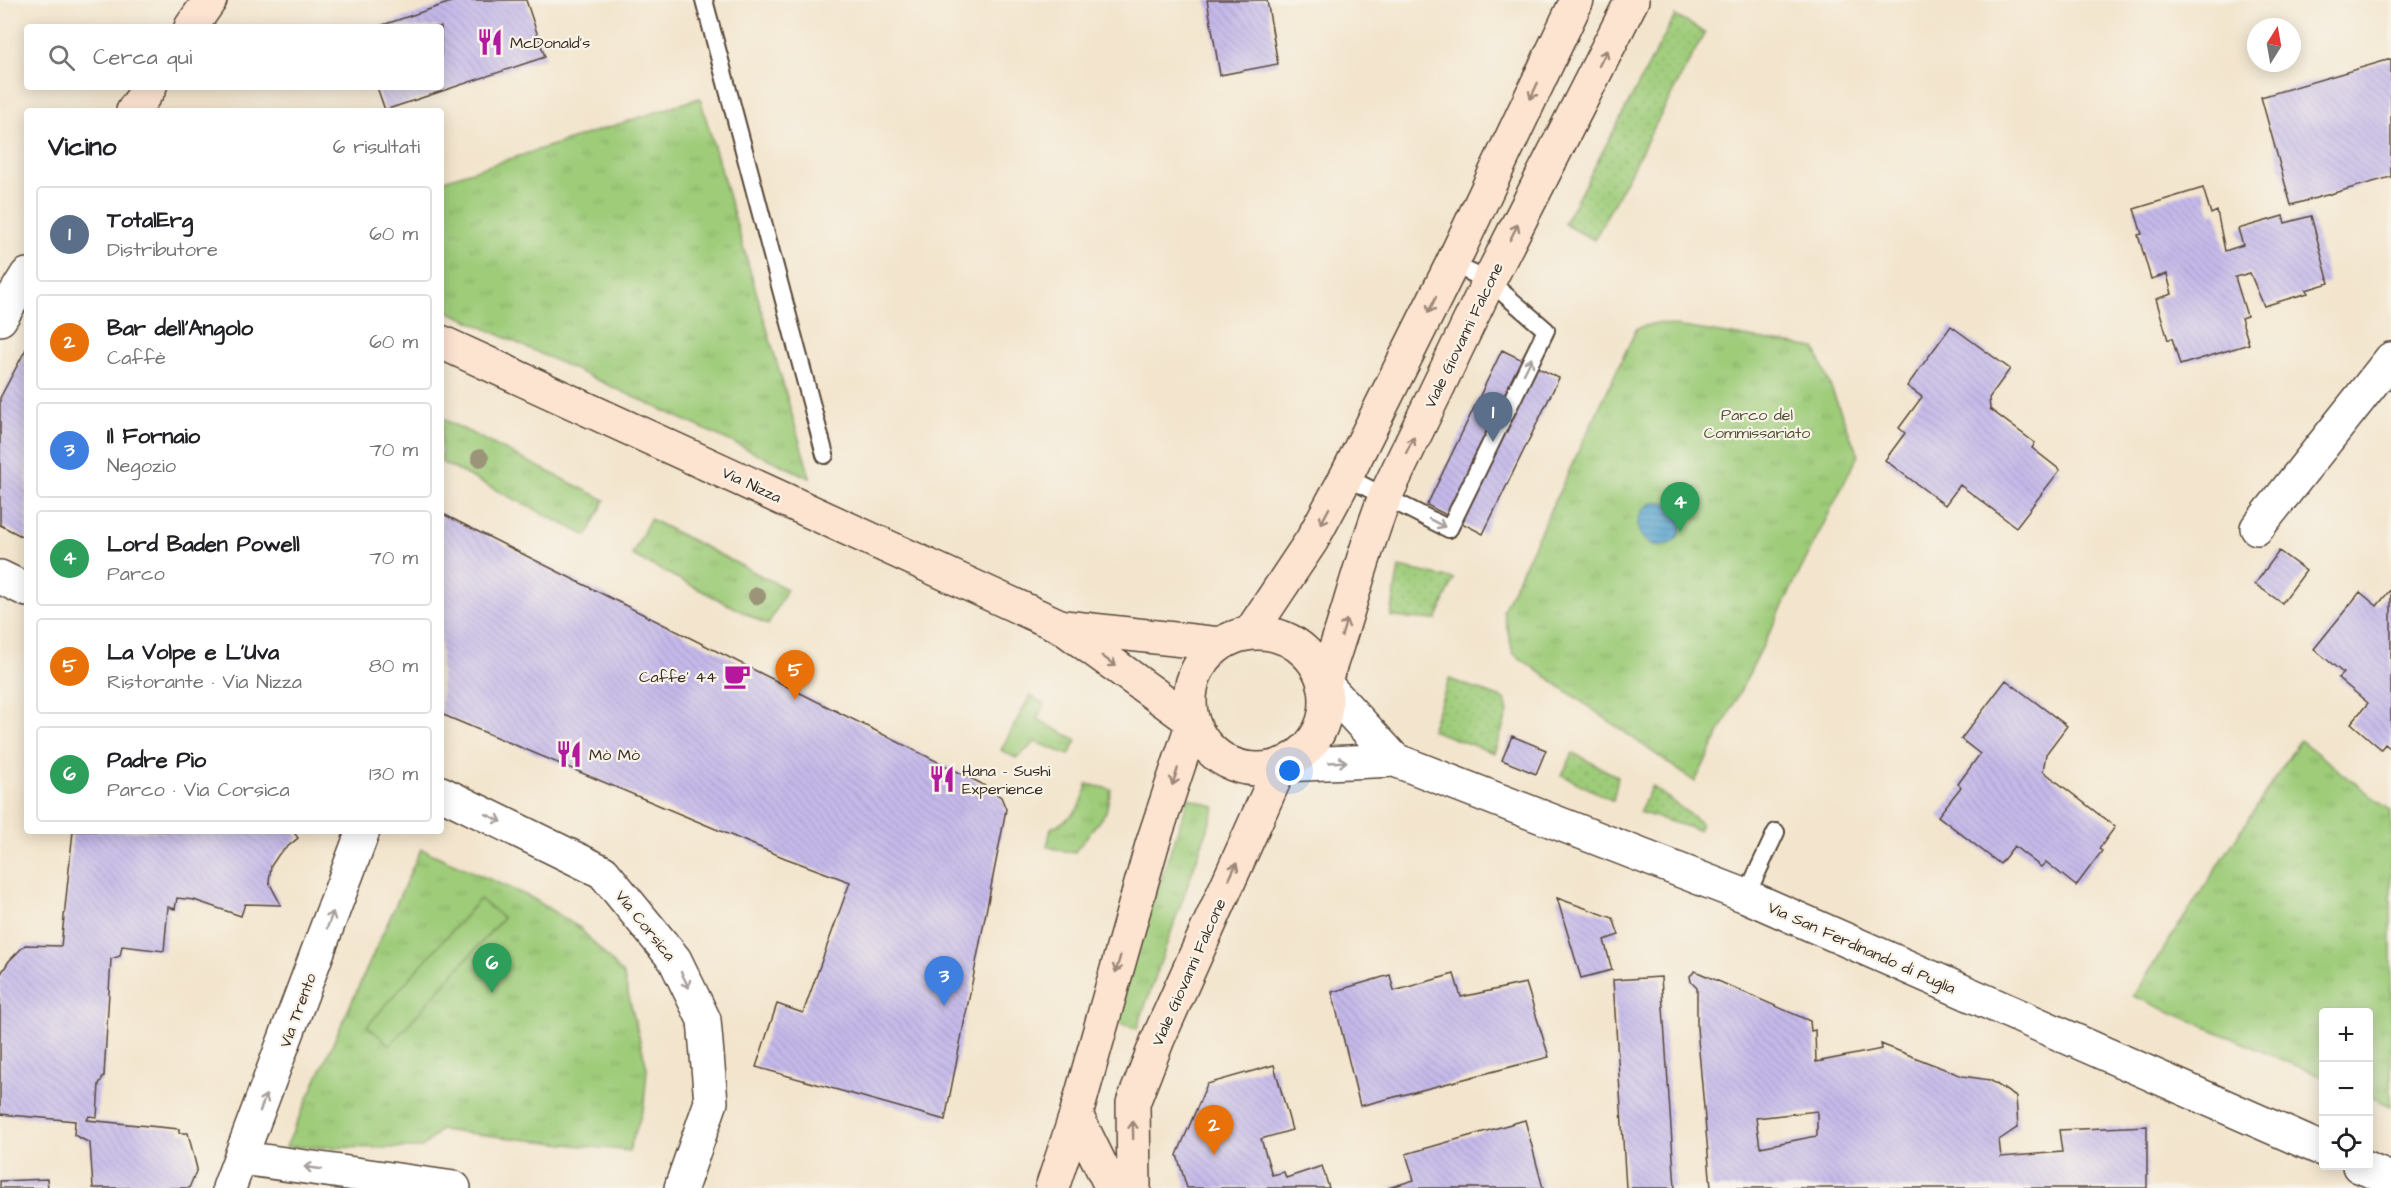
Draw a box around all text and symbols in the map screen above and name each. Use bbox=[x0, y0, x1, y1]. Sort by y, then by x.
north arrow bbox=[2247, 18, 2301, 72]
search box bbox=[24, 24, 444, 90]
restaurant icon: McDonald's bbox=[475, 27, 505, 57]
place label: McDonald's bbox=[510, 32, 590, 54]
icon: search bbox=[45, 41, 78, 74]
text: Cerca qui bbox=[93, 42, 192, 73]
one-way arrow bbox=[1597, 50, 1609, 67]
one-way arrow bbox=[1528, 81, 1539, 99]
text: Vicino bbox=[48, 129, 116, 165]
text: 6 risultati bbox=[333, 133, 420, 161]
text: TotalErg bbox=[107, 205, 193, 236]
text: 1 bbox=[68, 220, 71, 248]
text: 60 m bbox=[369, 220, 418, 248]
one-way arrow bbox=[1509, 223, 1520, 241]
text: Distributore bbox=[107, 236, 218, 264]
street label: Viale Giovanni Falcone bbox=[1419, 259, 1509, 412]
one-way arrow bbox=[1426, 295, 1437, 313]
text: Bar dell'Angolo bbox=[107, 313, 253, 344]
text: 2 bbox=[64, 328, 75, 356]
text: 60 m bbox=[369, 328, 418, 356]
text: Caffè bbox=[107, 344, 166, 372]
one-way arrow bbox=[1523, 358, 1535, 376]
pin: 1 bbox=[1474, 392, 1512, 442]
park label: Parco del Commissariato bbox=[1704, 404, 1810, 444]
text: Il Fornaio bbox=[107, 421, 200, 452]
text: 3 bbox=[64, 436, 75, 464]
text: 70 m bbox=[370, 436, 418, 464]
one-way arrow bbox=[1404, 436, 1416, 454]
text: Negozio bbox=[107, 452, 176, 480]
street label: Via Nizza bbox=[718, 462, 785, 508]
pin: 4 bbox=[1660, 482, 1700, 532]
one-way arrow bbox=[1319, 507, 1331, 524]
one-way arrow bbox=[1428, 517, 1445, 529]
text: Lord Baden Powell bbox=[107, 529, 300, 560]
text: 4 bbox=[63, 544, 76, 572]
text: 70 m bbox=[370, 544, 418, 572]
text: Parco bbox=[107, 560, 165, 588]
one-way arrow bbox=[1339, 618, 1350, 637]
text: La Volpe e L'Uva bbox=[107, 637, 279, 668]
pin: 5 bbox=[776, 650, 814, 700]
text: 5 bbox=[62, 652, 77, 680]
text: 80 m bbox=[369, 652, 418, 680]
one-way arrow bbox=[1101, 654, 1117, 667]
cafe icon: Caffe' 44 bbox=[722, 661, 752, 691]
place label: Caffe' 44 bbox=[639, 666, 717, 688]
text: Ristorante · Via Nizza bbox=[107, 668, 302, 696]
restaurant icon: Mò Mò bbox=[554, 739, 584, 769]
place label: Mò Mò bbox=[589, 744, 640, 766]
text: Padre Pio bbox=[107, 745, 206, 776]
your location bbox=[1275, 756, 1304, 785]
one-way arrow bbox=[1327, 757, 1347, 768]
text: 6 bbox=[63, 760, 76, 788]
text: 130 m bbox=[369, 760, 418, 788]
place label: Hana - Sushi Experience bbox=[962, 760, 1051, 800]
restaurant icon: Hana - Sushi Experience bbox=[927, 764, 957, 794]
one-way arrow bbox=[1169, 767, 1180, 786]
text: Parco · Via Corsica bbox=[107, 776, 290, 804]
one-way arrow bbox=[484, 813, 502, 825]
one-way arrow bbox=[1228, 862, 1239, 880]
street label: Via Corsica bbox=[610, 886, 680, 966]
street label: Viale Giovanni Falcone bbox=[1146, 895, 1232, 1050]
street label: Via San Ferdinando di Puglia bbox=[1764, 896, 1959, 1000]
one-way arrow bbox=[326, 912, 337, 930]
pin: 6 bbox=[472, 944, 512, 993]
one-way arrow bbox=[1112, 954, 1123, 973]
pin: 3 bbox=[924, 956, 964, 1006]
street label: Via Trento bbox=[274, 970, 322, 1051]
one-way arrow bbox=[679, 971, 691, 989]
map controls bbox=[2319, 1008, 2373, 1170]
button: + bbox=[2319, 1008, 2373, 1062]
button: − bbox=[2319, 1062, 2373, 1116]
one-way arrow bbox=[258, 1094, 269, 1113]
pin: 2 bbox=[1194, 1106, 1234, 1155]
button: locate bbox=[2319, 1116, 2373, 1170]
one-way arrow bbox=[1127, 1120, 1139, 1140]
one-way arrow bbox=[303, 1163, 323, 1174]

